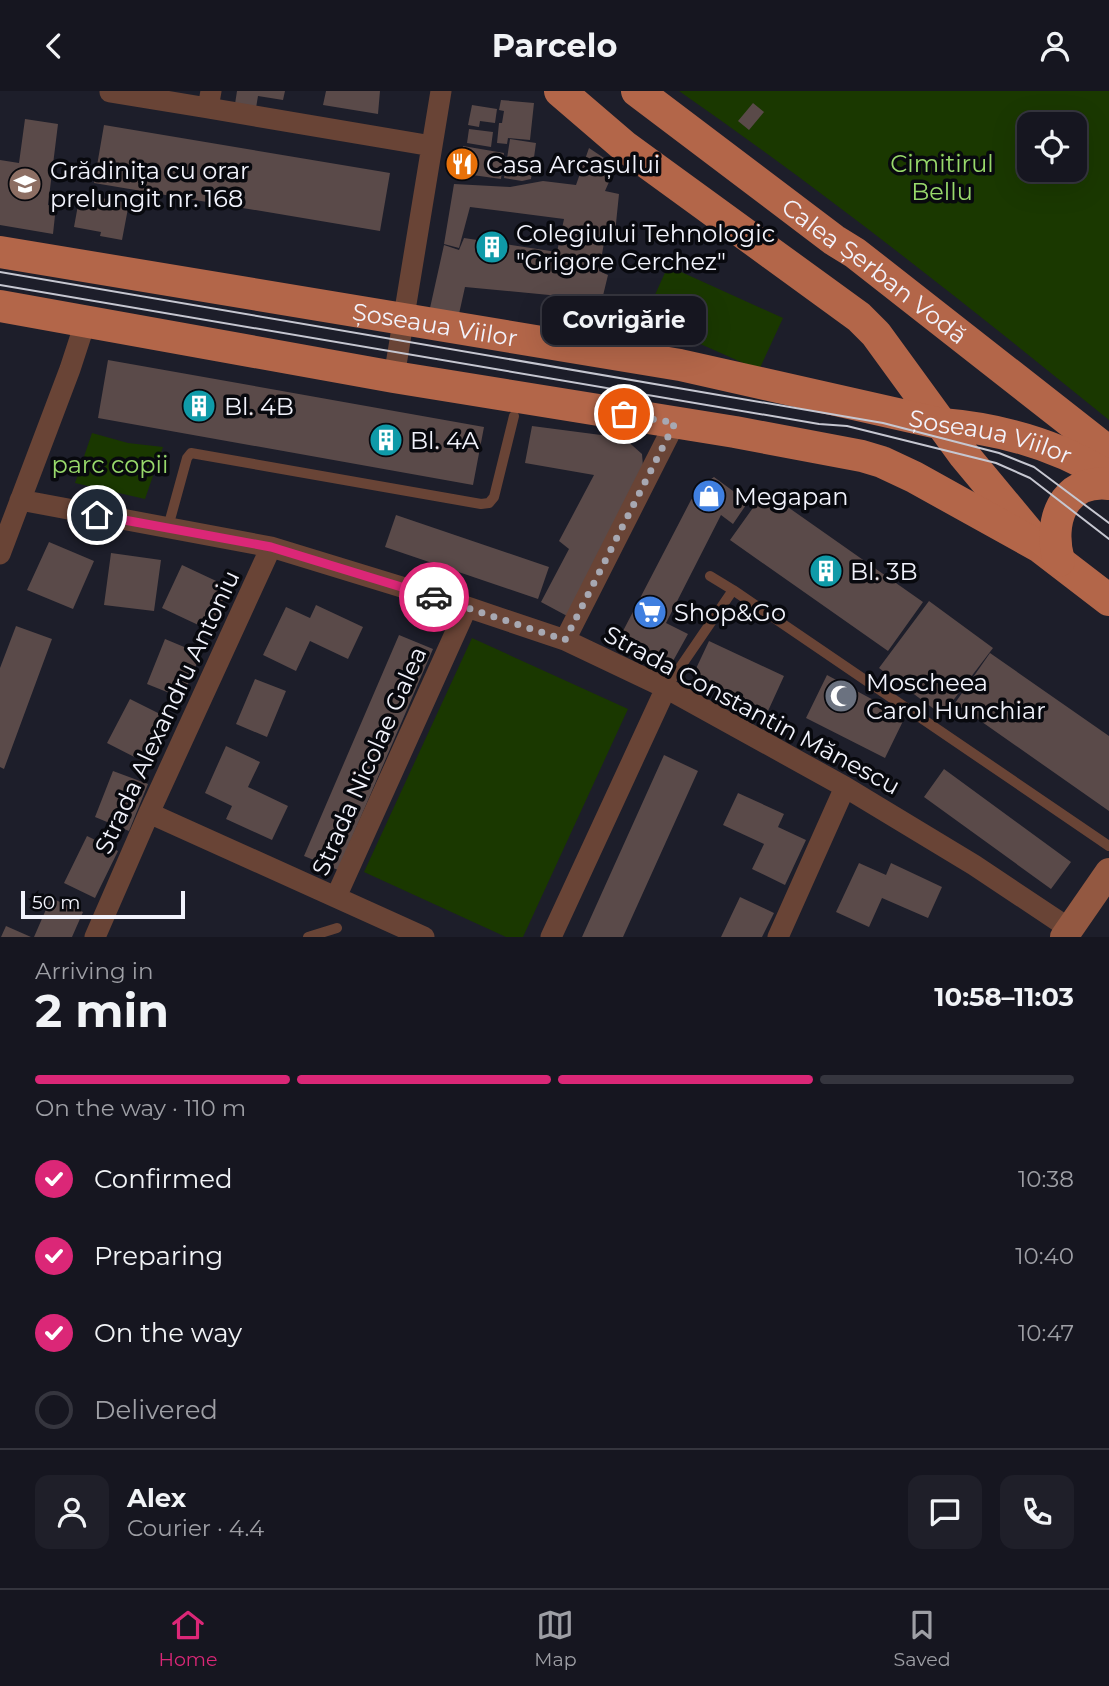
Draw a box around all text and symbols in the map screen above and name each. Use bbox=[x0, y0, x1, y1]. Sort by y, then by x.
text: Parcelo bbox=[492, 26, 617, 65]
icon: back bbox=[35, 27, 73, 65]
icon: person bbox=[1036, 27, 1074, 65]
map controls bbox=[1017, 112, 1087, 182]
button: locate bbox=[1017, 112, 1087, 182]
restaurant icon: Casa Arcașului bbox=[443, 145, 481, 183]
park label: Cimitirul Bellu bbox=[890, 149, 994, 206]
place label: Casa Arcașului bbox=[486, 150, 660, 179]
place label: Grădinița cu orar prelungit nr. 168 bbox=[50, 156, 250, 213]
school or university icon: Grădinița cu orar prelungit nr. 168 bbox=[6, 165, 44, 203]
street label: Calea Șerban Vodă bbox=[776, 191, 973, 350]
place label: Colegiului Tehnologic "Grigore Cerchez" bbox=[516, 219, 775, 276]
building icon: Colegiului Tehnologic "Grigore Cerchez" bbox=[473, 228, 511, 266]
callout: Covrigărie bbox=[542, 295, 706, 344]
street label: Șoseaua Viilor bbox=[350, 296, 520, 352]
text: Covrigărie bbox=[562, 306, 686, 334]
pin bbox=[594, 384, 654, 444]
building icon: Bl. 4B bbox=[180, 387, 218, 425]
place label: Bl. 4B bbox=[224, 392, 294, 421]
icon: bag bbox=[605, 395, 643, 433]
street label: Șoseaua Viilor bbox=[906, 403, 1077, 470]
building icon: Bl. 4A bbox=[367, 421, 405, 459]
place label: Bl. 4A bbox=[410, 426, 480, 455]
park label: parc copii bbox=[52, 450, 169, 479]
shop icon: Megapan bbox=[690, 477, 728, 515]
place label: Megapan bbox=[734, 482, 849, 511]
pin bbox=[67, 485, 127, 545]
icon: home bbox=[78, 496, 116, 534]
building icon: Bl. 3B bbox=[807, 552, 845, 590]
place label: Bl. 3B bbox=[850, 557, 918, 586]
courier bbox=[399, 562, 469, 632]
street label: Strada Alexandru Antoniu bbox=[88, 566, 246, 858]
icon: car bbox=[415, 578, 453, 616]
supermarket icon: Shop&Go bbox=[631, 593, 669, 631]
place label: Shop&Go bbox=[674, 598, 786, 627]
street label: Strada Constantin Mănescu bbox=[599, 619, 905, 801]
street label: Strada Nicolae Galea bbox=[305, 642, 433, 880]
place label: Moscheea Carol Hunchiar bbox=[866, 668, 1046, 725]
mosque icon: Moscheea Carol Hunchiar bbox=[822, 677, 860, 715]
scale bar bbox=[21, 888, 186, 920]
text: 50 m bbox=[32, 891, 80, 914]
text: Arriving in bbox=[35, 957, 154, 985]
text: 10:58–11:03 bbox=[934, 981, 1074, 1013]
text: 2 min bbox=[35, 982, 169, 1039]
text: On the way · 110 m bbox=[35, 1094, 246, 1122]
icon: check bbox=[35, 1160, 73, 1198]
text: Confirmed bbox=[94, 1163, 233, 1195]
text: 10:38 bbox=[1018, 1165, 1074, 1193]
icon: check bbox=[35, 1237, 73, 1275]
text: Preparing bbox=[94, 1240, 223, 1272]
text: 10:40 bbox=[1015, 1242, 1074, 1270]
icon: check bbox=[35, 1314, 73, 1352]
text: On the way bbox=[94, 1317, 242, 1349]
text: 10:47 bbox=[1018, 1319, 1074, 1347]
text: Delivered bbox=[94, 1394, 218, 1426]
button: person bbox=[35, 1475, 109, 1549]
button: chat bbox=[908, 1475, 982, 1549]
button: phone bbox=[1000, 1475, 1074, 1549]
text: Alex bbox=[127, 1482, 186, 1514]
text: Courier · 4.4 bbox=[127, 1514, 264, 1542]
tab: Home bbox=[158, 1606, 217, 1671]
tab: Map bbox=[534, 1606, 577, 1671]
tab: Saved bbox=[893, 1606, 951, 1671]

